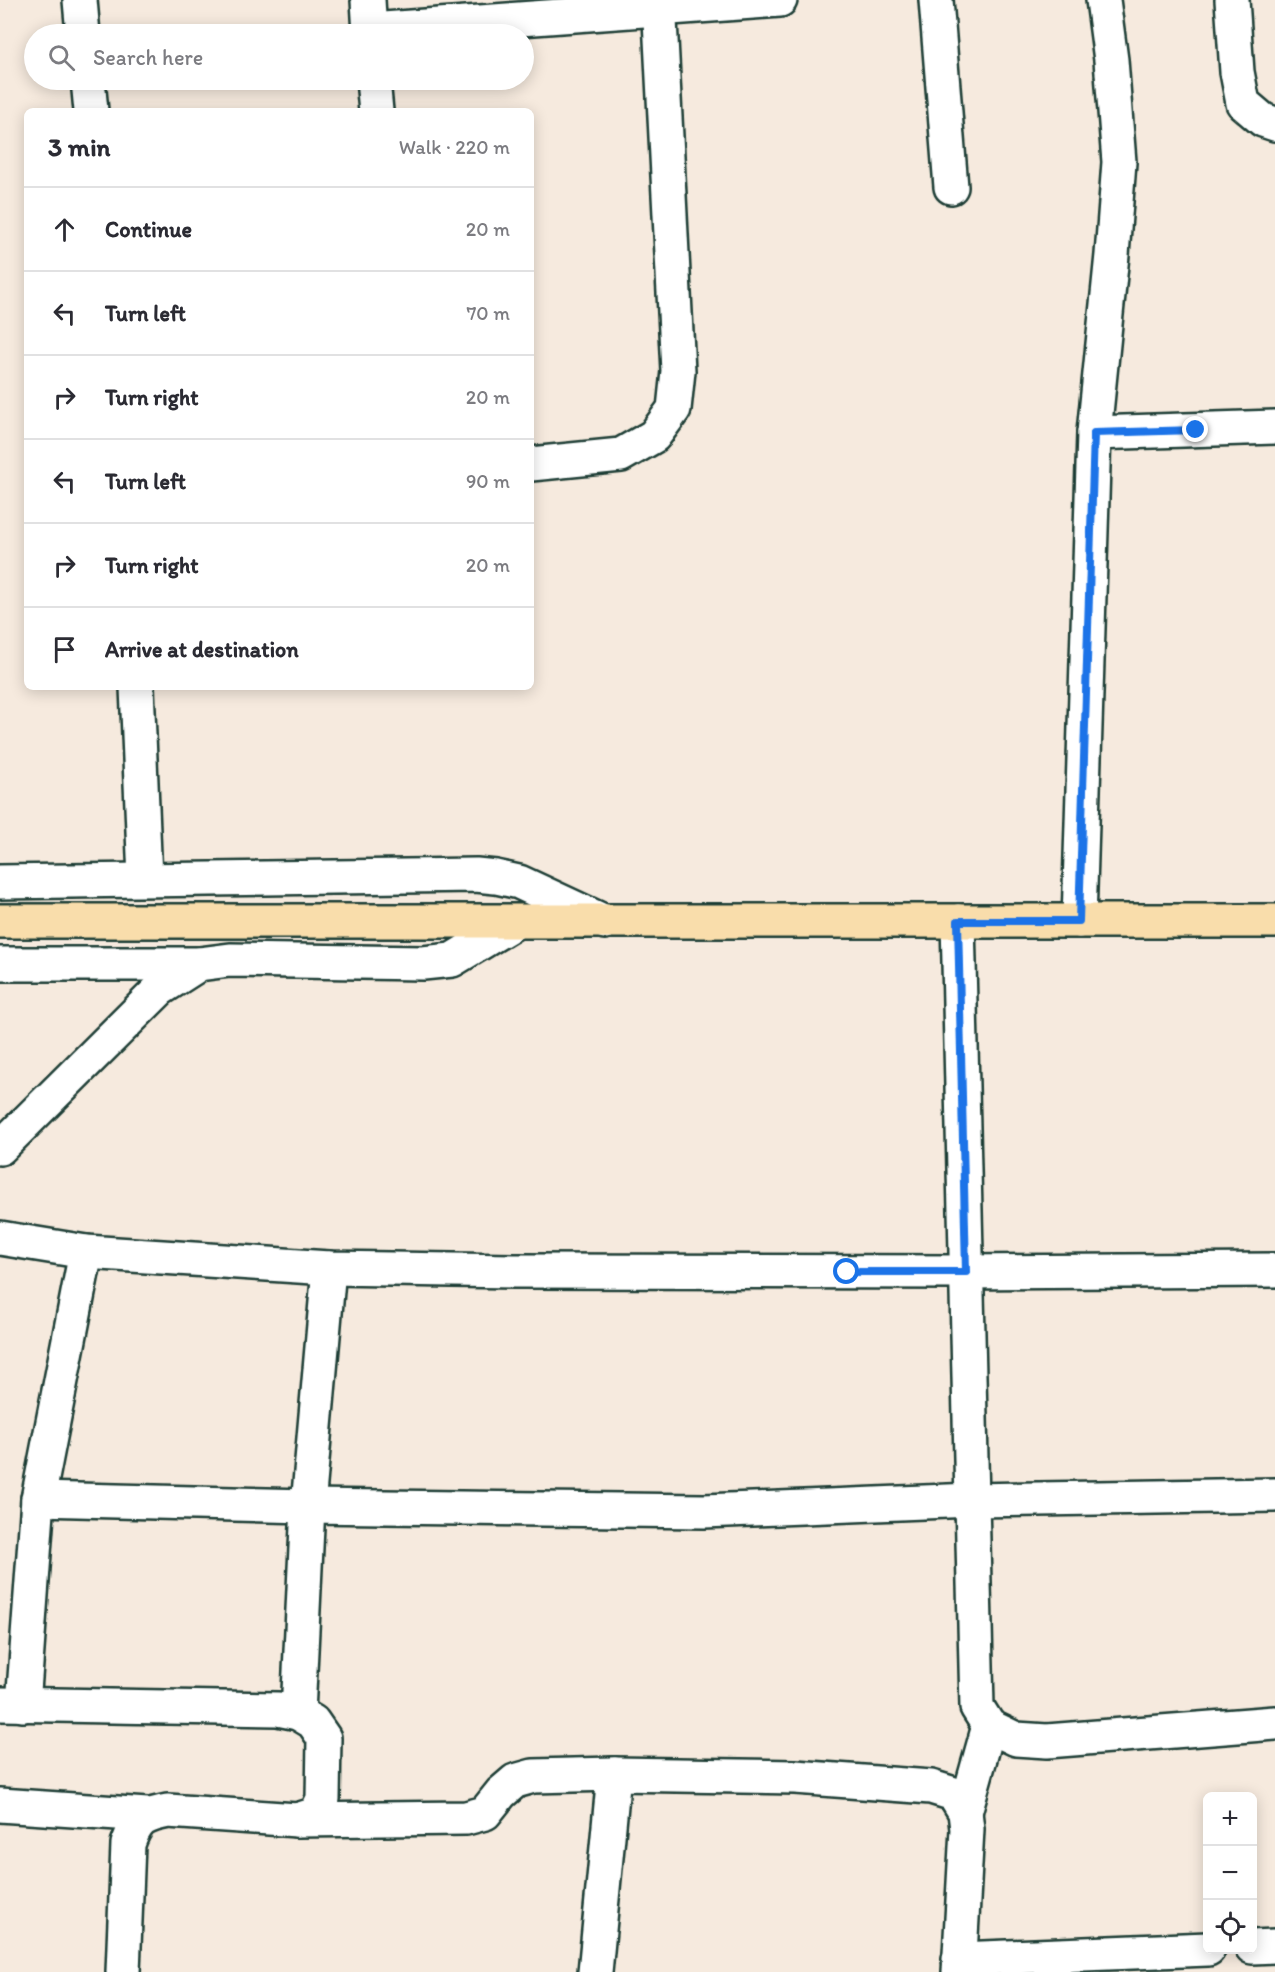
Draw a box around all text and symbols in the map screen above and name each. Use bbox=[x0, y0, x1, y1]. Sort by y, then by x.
search box bbox=[24, 24, 534, 90]
icon: search bbox=[45, 41, 78, 74]
text: Search here bbox=[93, 44, 203, 71]
text: 3 min bbox=[48, 131, 110, 163]
text: Walk · 220 m bbox=[399, 135, 510, 159]
icon: ahead bbox=[48, 213, 81, 246]
text: Continue bbox=[105, 216, 192, 243]
text: 20 m bbox=[466, 217, 510, 241]
icon: left bbox=[48, 297, 81, 330]
text: Turn left bbox=[105, 300, 186, 327]
text: 70 m bbox=[466, 301, 510, 325]
icon: right bbox=[48, 381, 81, 414]
text: Turn right bbox=[105, 384, 199, 411]
text: 20 m bbox=[466, 385, 510, 409]
route end bbox=[1182, 416, 1208, 442]
icon: left bbox=[48, 465, 81, 498]
text: Turn left bbox=[105, 468, 186, 495]
text: 90 m bbox=[466, 469, 510, 493]
icon: right bbox=[48, 549, 81, 582]
text: Turn right bbox=[105, 552, 199, 579]
text: 20 m bbox=[466, 553, 510, 577]
icon: arrive bbox=[48, 633, 81, 666]
text: Arrive at destination bbox=[105, 636, 299, 663]
route start bbox=[833, 1258, 859, 1284]
map controls bbox=[1203, 1792, 1257, 1954]
button: + bbox=[1203, 1792, 1257, 1846]
button: − bbox=[1203, 1846, 1257, 1900]
button: locate bbox=[1203, 1900, 1257, 1954]

